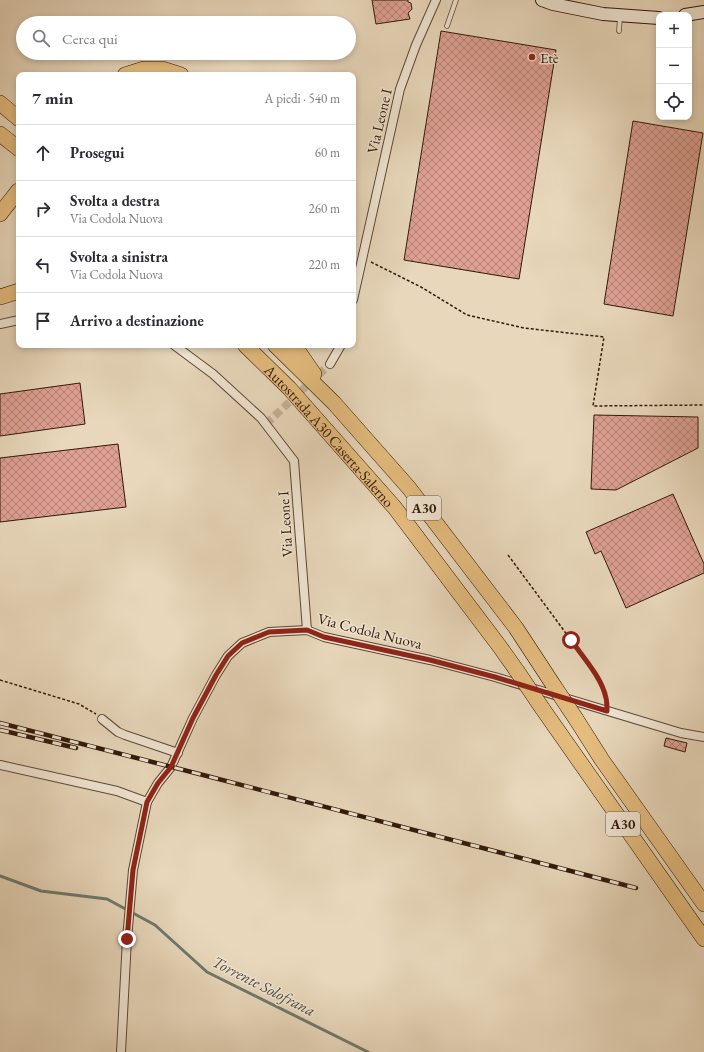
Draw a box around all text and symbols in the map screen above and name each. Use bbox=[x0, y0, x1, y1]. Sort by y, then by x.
map controls bbox=[656, 12, 692, 120]
button: + bbox=[656, 12, 692, 48]
search box bbox=[16, 16, 356, 60]
icon: search bbox=[30, 27, 52, 49]
text: Cerca qui bbox=[62, 29, 118, 48]
place label: Etè bbox=[540, 48, 559, 67]
button: − bbox=[656, 48, 692, 84]
marker: Etè bbox=[527, 52, 537, 62]
button: locate bbox=[656, 84, 692, 120]
text: 7 min bbox=[32, 87, 73, 109]
street label: Via Leone I bbox=[362, 87, 396, 155]
text: A piedi · 540 m bbox=[265, 90, 340, 107]
icon: ahead bbox=[32, 142, 54, 164]
text: Prosegui bbox=[70, 143, 125, 162]
text: 60 m bbox=[315, 144, 340, 161]
text: Svolta a destra bbox=[70, 191, 160, 210]
icon: right bbox=[32, 198, 54, 220]
text: 260 m bbox=[309, 200, 340, 217]
text: Via Codola Nuova bbox=[70, 210, 163, 227]
text: Svolta a sinistra bbox=[70, 247, 168, 266]
icon: left bbox=[32, 254, 54, 276]
text: 220 m bbox=[309, 256, 340, 273]
text: Via Codola Nuova bbox=[70, 266, 163, 283]
icon: arrive bbox=[32, 310, 54, 332]
text: Arrivo a destinazione bbox=[70, 311, 204, 330]
street label: Autostrada A30 Caserta-Salerno bbox=[260, 359, 399, 511]
street label: Via Leone I bbox=[273, 490, 297, 558]
road number: A30 bbox=[407, 496, 441, 520]
street label: Via Codola Nuova bbox=[316, 609, 424, 653]
route start bbox=[562, 631, 580, 649]
road number: A30 bbox=[606, 812, 640, 836]
route end bbox=[118, 930, 136, 948]
water label: Torrente Solofrana bbox=[209, 951, 319, 1021]

